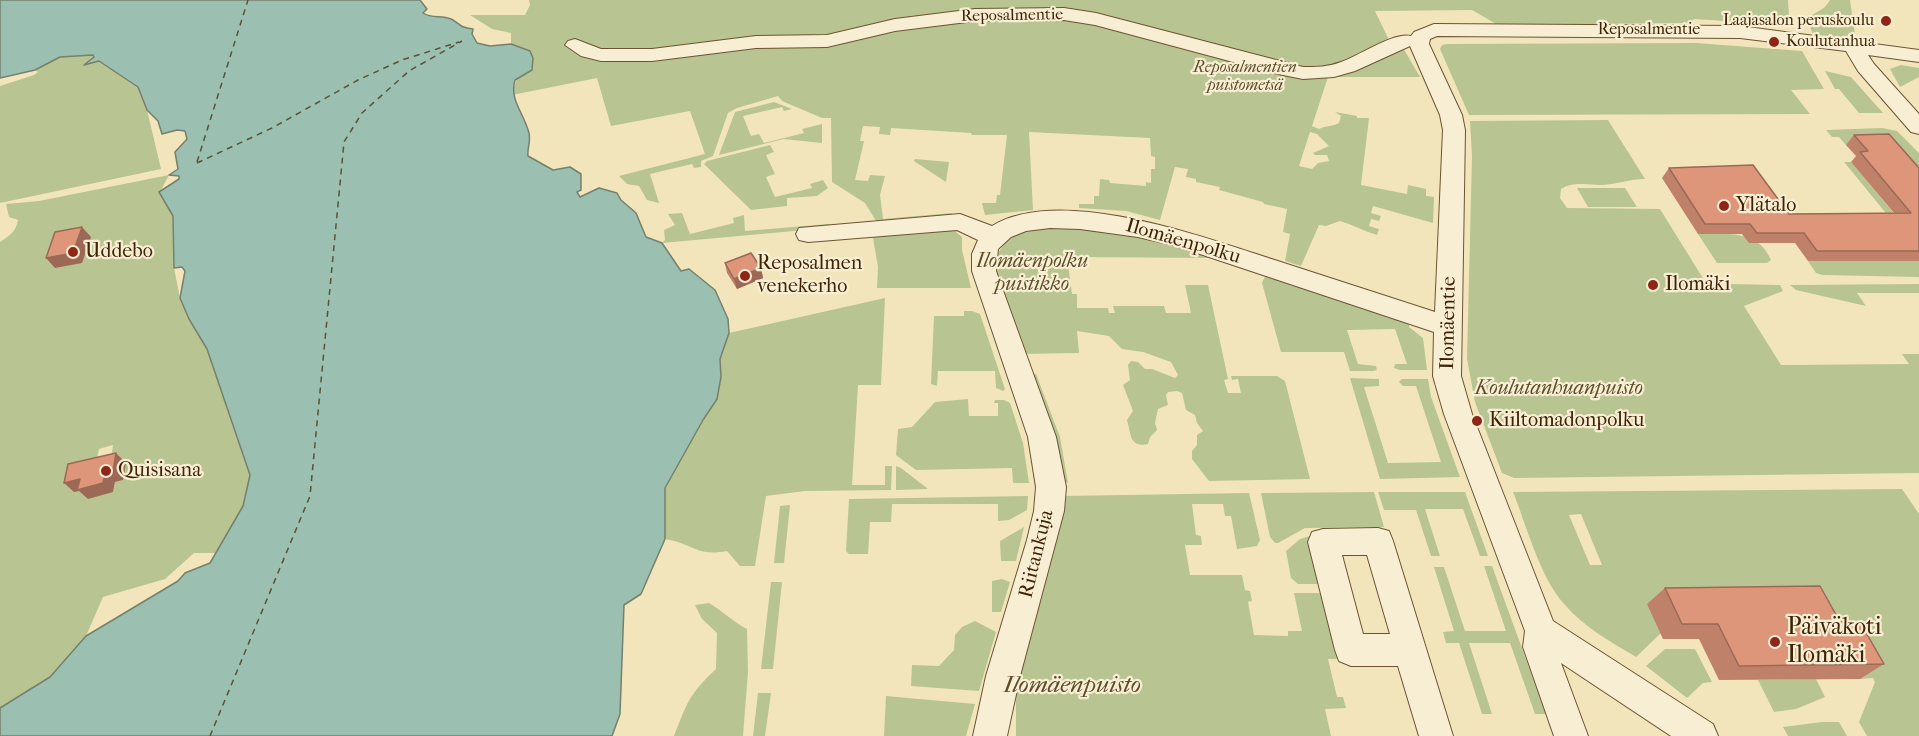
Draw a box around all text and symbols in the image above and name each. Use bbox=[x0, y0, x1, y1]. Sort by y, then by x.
street label: Reposalmentie bbox=[961, 6, 1063, 26]
place label: Laajasalon peruskoulu bbox=[1723, 11, 1874, 31]
marker: Laajasalon peruskoulu bbox=[1879, 14, 1893, 28]
street label: Reposalmentie bbox=[1598, 20, 1700, 40]
place label: Koulutanhua bbox=[1786, 32, 1875, 52]
marker: Koulutanhua bbox=[1767, 35, 1781, 49]
park label: Reposalmentien puistometsä bbox=[1193, 58, 1297, 96]
place label: Ylätalo bbox=[1736, 194, 1796, 218]
marker: Ylätalo bbox=[1717, 199, 1731, 213]
street label: Ilomäenpolku bbox=[1123, 214, 1243, 270]
place label: Uddebo bbox=[85, 240, 153, 264]
marker: Uddebo bbox=[66, 245, 80, 259]
park label: Ilomäenpolku puistikko bbox=[976, 250, 1088, 297]
place label: Reposalmen venekerho bbox=[757, 252, 862, 299]
marker: Reposalmen venekerho bbox=[738, 269, 752, 283]
place label: Ilomäki bbox=[1665, 273, 1730, 297]
street label: Ilomäentie bbox=[1436, 276, 1462, 370]
marker: Ilomäki bbox=[1646, 278, 1660, 292]
park label: Koulutanhuanpuisto bbox=[1475, 377, 1643, 401]
place label: Kiiltomadonpolku bbox=[1489, 409, 1644, 433]
marker: Kiiltomadonpolku bbox=[1470, 414, 1484, 428]
place label: Quisisana bbox=[118, 459, 201, 483]
marker: Quisisana bbox=[99, 464, 113, 478]
street label: Riitankuja bbox=[1014, 507, 1060, 601]
place label: Päiväkoti Ilomäki bbox=[1787, 614, 1882, 670]
marker: Päiväkoti Ilomäki bbox=[1768, 635, 1782, 649]
park label: Ilomäenpuisto bbox=[1003, 672, 1141, 700]

